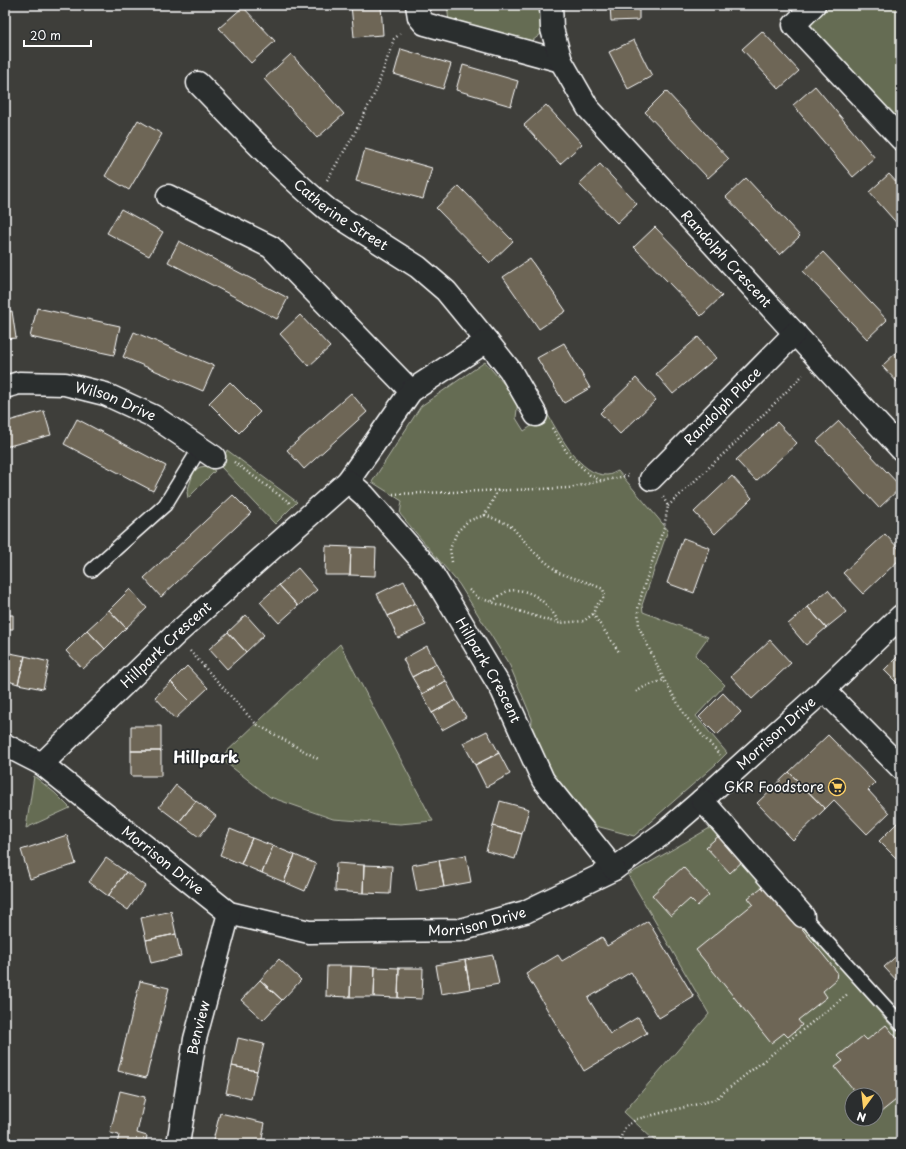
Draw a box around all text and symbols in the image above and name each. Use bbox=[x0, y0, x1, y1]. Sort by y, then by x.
scale bar bbox=[24, 22, 91, 48]
text: 20 m bbox=[30, 26, 61, 44]
street label: Catherine Street bbox=[289, 174, 393, 256]
street label: Randolph Crescent bbox=[676, 205, 777, 312]
street label: Randolph Place bbox=[679, 362, 766, 450]
street label: Wilson Drive bbox=[73, 376, 160, 426]
street label: Hillpark Crescent bbox=[115, 596, 216, 693]
street label: Hillpark Crescent bbox=[451, 613, 527, 726]
street label: Morrison Drive bbox=[732, 691, 820, 774]
district label: Hillpark bbox=[173, 744, 239, 768]
place label: GKR Foodstore bbox=[724, 776, 824, 797]
supermarket icon: GKR Foodstore bbox=[827, 777, 847, 797]
street label: Morrison Drive bbox=[117, 820, 209, 899]
street label: Morrison Drive bbox=[428, 901, 528, 940]
street label: Benview bbox=[182, 998, 215, 1057]
north arrow bbox=[844, 1087, 884, 1127]
text: N bbox=[855, 1108, 868, 1126]

